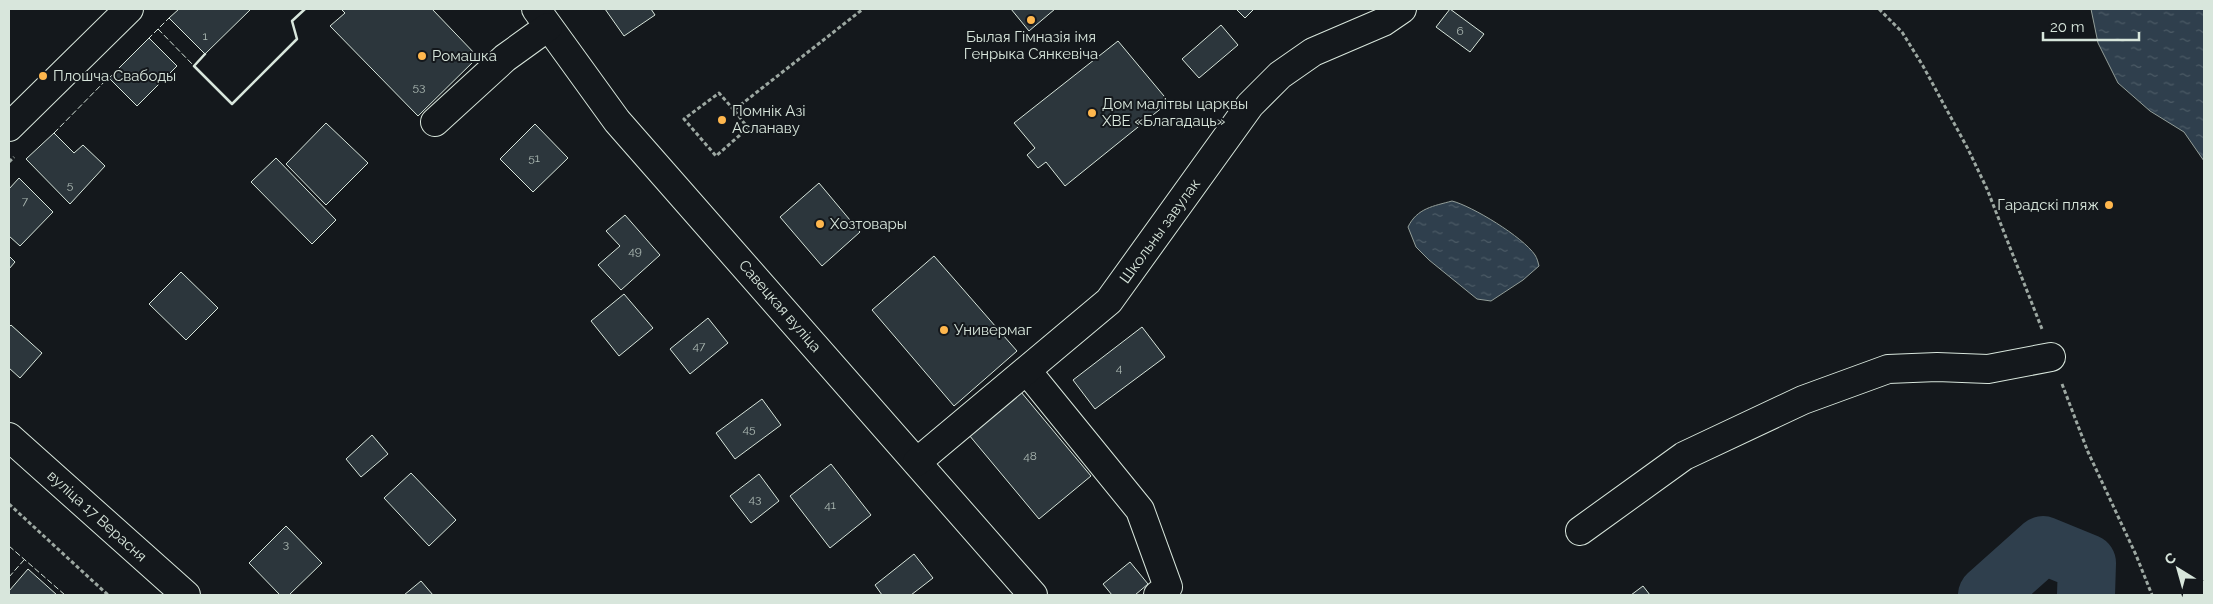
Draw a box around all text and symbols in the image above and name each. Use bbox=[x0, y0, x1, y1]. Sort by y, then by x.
scale bar bbox=[2043, 10, 2139, 42]
marker: Былая Гімназія імя Генрыка Сянкевіча bbox=[1025, 14, 1037, 26]
text: 20 m bbox=[2050, 18, 2085, 36]
house number: 6 bbox=[1456, 24, 1464, 38]
place label: Былая Гімназія імя Генрыка Сянкевіча bbox=[964, 28, 1098, 63]
house number: 1 bbox=[202, 29, 208, 43]
place label: Ромашка bbox=[432, 47, 497, 65]
marker: Ромашка bbox=[416, 50, 428, 62]
place label: Плошча Свабоды bbox=[53, 67, 176, 85]
marker: Плошча Свабоды bbox=[37, 70, 49, 82]
house number: 53 bbox=[413, 80, 425, 94]
place label: Дом малітвы царквы ХВЕ «Благадаць» bbox=[1102, 95, 1248, 130]
place label: Помнік Азі Асланаву bbox=[732, 102, 806, 137]
marker: Дом малітвы царквы ХВЕ «Благадаць» bbox=[1086, 107, 1098, 119]
marker: Помнік Азі Асланаву bbox=[716, 114, 728, 126]
house number: 51 bbox=[528, 151, 540, 165]
street label: Школьны завулак bbox=[1116, 175, 1204, 287]
house number: 5 bbox=[67, 178, 74, 192]
house number: 7 bbox=[22, 194, 29, 208]
place label: Гарадскі пляж bbox=[1997, 196, 2099, 214]
marker: Гарадскі пляж bbox=[2103, 199, 2115, 211]
place label: Хозтовары bbox=[830, 215, 907, 233]
marker: Хозтовары bbox=[814, 218, 826, 230]
house number: 49 bbox=[628, 244, 642, 258]
street label: Савецкая вуліца bbox=[735, 256, 825, 356]
place label: Универмаг bbox=[954, 321, 1032, 339]
marker: Универмаг bbox=[938, 324, 950, 336]
house number: 47 bbox=[693, 339, 706, 353]
house number: 4 bbox=[1116, 361, 1123, 375]
house number: 45 bbox=[742, 422, 756, 436]
house number: 48 bbox=[1023, 449, 1037, 463]
street label: вуліца 17 Верасня bbox=[43, 467, 151, 565]
house number: 43 bbox=[749, 492, 761, 506]
house number: 41 bbox=[824, 498, 836, 512]
house number: 3 bbox=[283, 537, 289, 551]
north arrow bbox=[2153, 544, 2203, 594]
text: С bbox=[2162, 549, 2179, 568]

